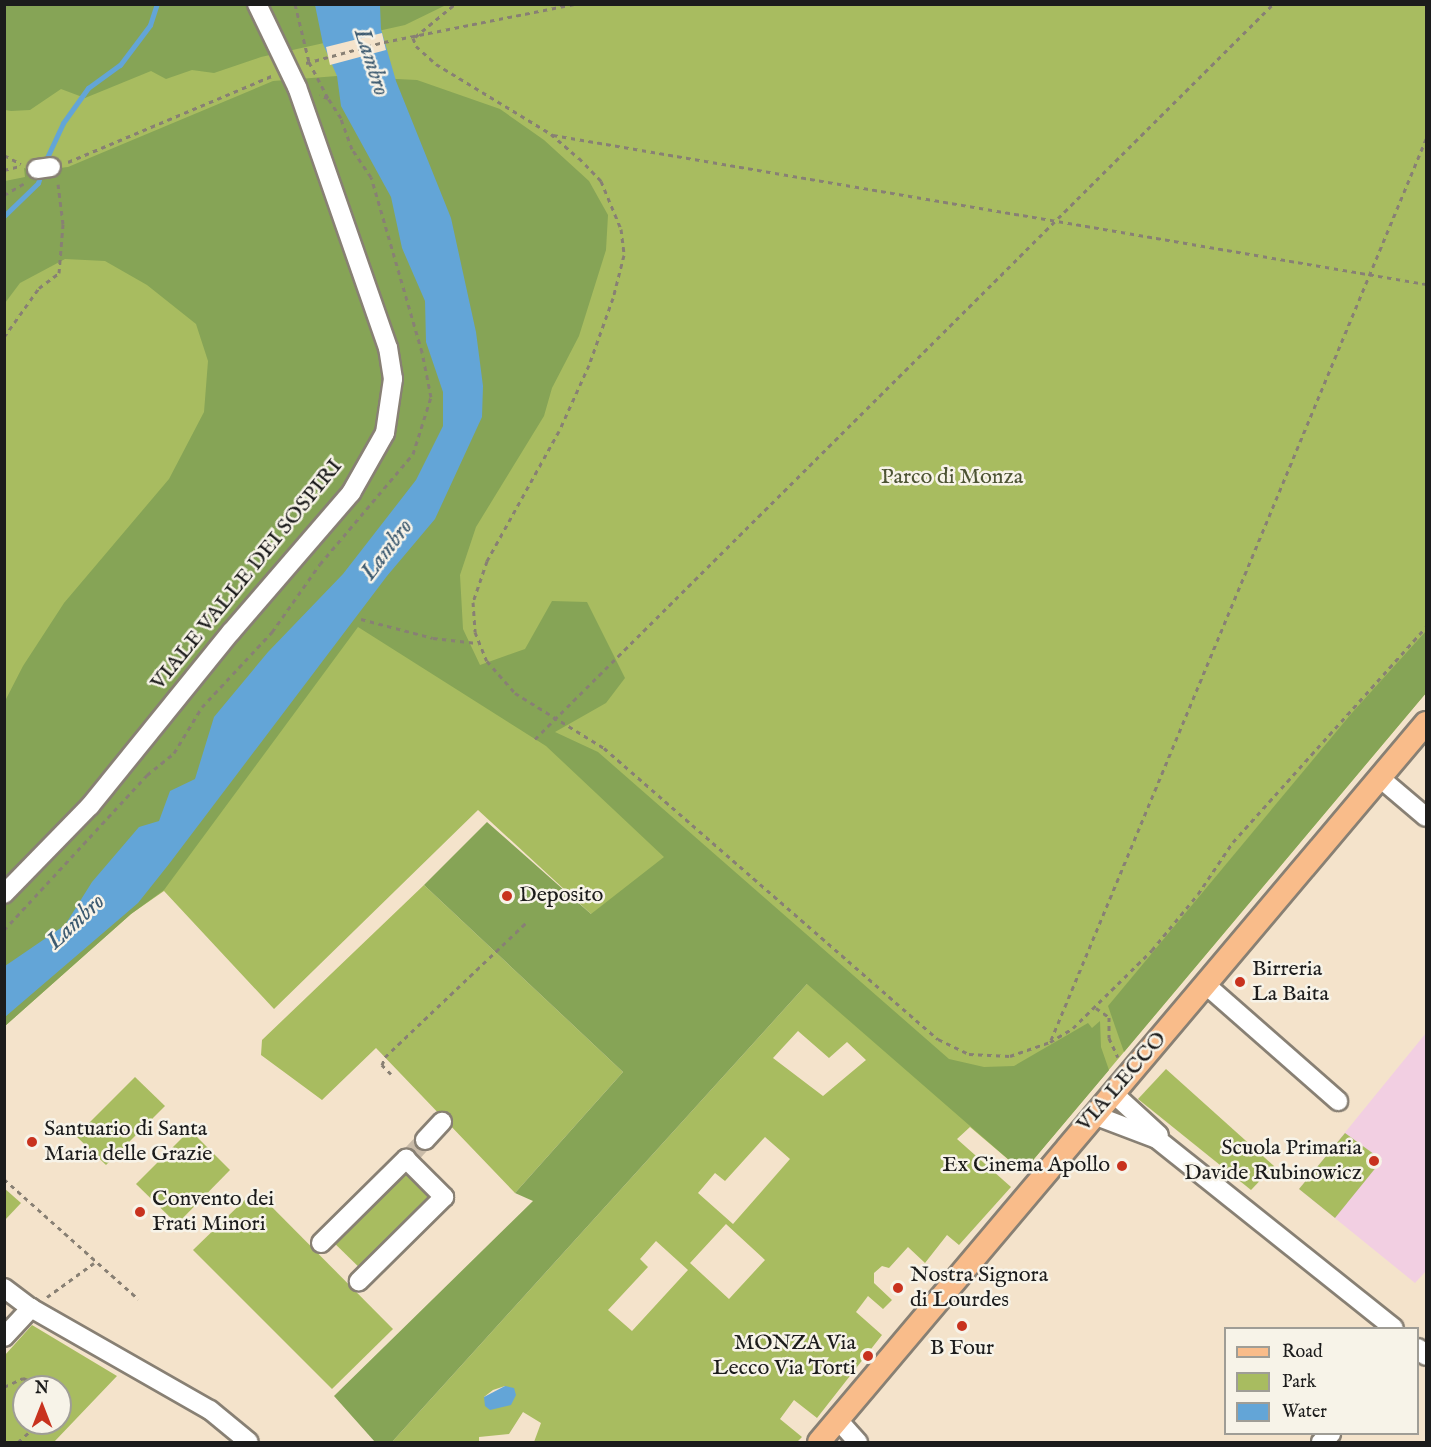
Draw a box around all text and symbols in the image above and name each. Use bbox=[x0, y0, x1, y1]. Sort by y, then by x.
water label: Lambro bbox=[347, 25, 395, 99]
street label: VIALE VALLE DEI SOSPIRI bbox=[146, 454, 348, 696]
park label: Parco di Monza bbox=[881, 465, 1023, 491]
water label: Lambro bbox=[355, 514, 419, 586]
place label: Deposito bbox=[519, 883, 603, 909]
water label: Lambro bbox=[41, 888, 111, 956]
marker: Deposito bbox=[500, 889, 514, 903]
place label: Birreria La Baita bbox=[1252, 956, 1329, 1008]
marker: Birreria La Baita bbox=[1233, 975, 1247, 989]
street label: VIA LECCO bbox=[1071, 1027, 1173, 1137]
place label: Santuario di Santa Maria delle Grazie bbox=[44, 1116, 212, 1168]
marker: Santuario di Santa Maria delle Grazie bbox=[25, 1135, 39, 1149]
place label: Scuola Primaria Davide Rubinowicz bbox=[1184, 1135, 1362, 1186]
place label: Ex Cinema Apollo bbox=[942, 1153, 1110, 1179]
marker: Scuola Primaria Davide Rubinowicz bbox=[1367, 1154, 1381, 1168]
marker: Ex Cinema Apollo bbox=[1115, 1159, 1129, 1173]
place label: Convento dei Frati Minori bbox=[152, 1186, 274, 1238]
marker: Convento dei Frati Minori bbox=[133, 1205, 147, 1219]
place label: Nostra Signora di Lourdes bbox=[910, 1262, 1048, 1314]
marker: Nostra Signora di Lourdes bbox=[891, 1281, 905, 1295]
marker: B Four bbox=[955, 1319, 969, 1333]
legend bbox=[1224, 1327, 1419, 1435]
place label: MONZA Via Lecco Via Torti bbox=[713, 1330, 856, 1382]
place label: B Four bbox=[930, 1336, 994, 1362]
text: Road bbox=[1282, 1341, 1323, 1364]
marker: MONZA Via Lecco Via Torti bbox=[861, 1349, 875, 1363]
text: Park bbox=[1282, 1371, 1316, 1394]
north arrow bbox=[12, 1375, 72, 1435]
text: N bbox=[35, 1379, 49, 1399]
text: Water bbox=[1282, 1401, 1327, 1424]

